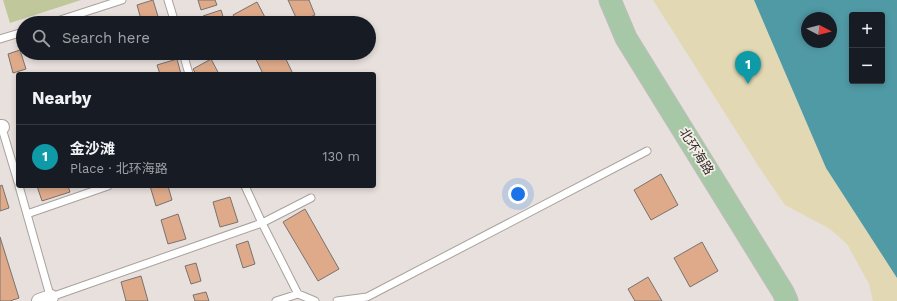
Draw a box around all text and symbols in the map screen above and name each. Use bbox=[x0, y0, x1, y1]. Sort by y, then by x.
north arrow bbox=[801, 12, 837, 48]
map controls bbox=[849, 12, 885, 84]
button: + bbox=[849, 12, 885, 48]
search box bbox=[16, 16, 376, 60]
icon: search bbox=[30, 27, 52, 49]
text: Search here bbox=[62, 29, 150, 47]
button: − bbox=[849, 48, 885, 84]
pin: 1 bbox=[735, 51, 761, 84]
text: Nearby bbox=[32, 88, 91, 108]
street label: 北环海路 bbox=[676, 125, 717, 177]
text: 金沙滩 bbox=[70, 140, 115, 158]
text: 1 bbox=[42, 149, 48, 164]
text: 130 m bbox=[322, 149, 360, 164]
text: Place · 北环海路 bbox=[70, 161, 168, 176]
your location bbox=[508, 184, 528, 204]

